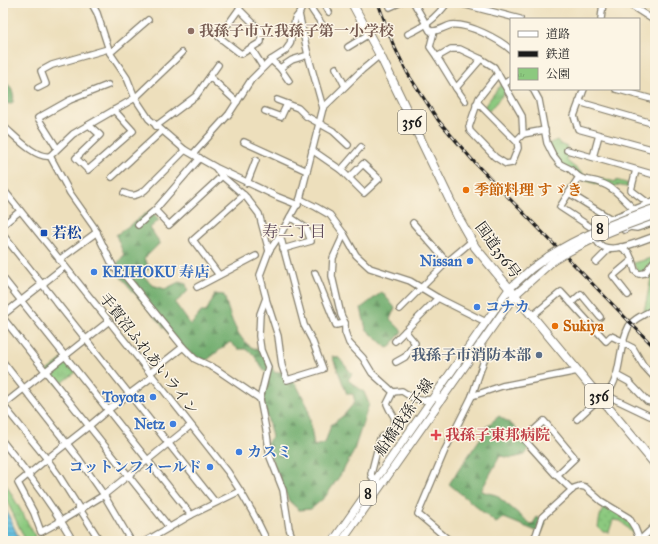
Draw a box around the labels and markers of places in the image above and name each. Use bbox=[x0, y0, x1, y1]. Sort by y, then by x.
place label: 我孫子市立我孫子第一小学校 bbox=[199, 22, 394, 40]
marker: 我孫子市立我孫子第一小学校 bbox=[186, 26, 196, 36]
place label: 季節料理 すゞき bbox=[474, 181, 582, 199]
marker: 季節料理 すゞき bbox=[461, 185, 471, 195]
place label: 若松 bbox=[52, 224, 82, 242]
marker: 若松 bbox=[39, 228, 49, 238]
place label: Nissan bbox=[420, 252, 463, 270]
marker: Nissan bbox=[465, 256, 475, 266]
place label: KEIHOKU 寿店 bbox=[102, 263, 209, 281]
marker: KEIHOKU 寿店 bbox=[89, 267, 99, 277]
place label: コナカ bbox=[485, 298, 530, 316]
marker: コナカ bbox=[472, 302, 482, 312]
place label: Sukiya bbox=[563, 317, 604, 336]
marker: Sukiya bbox=[550, 321, 560, 331]
place label: 我孫子市消防本部 bbox=[411, 346, 532, 364]
marker: 我孫子市消防本部 bbox=[534, 350, 544, 360]
place label: Toyota bbox=[101, 388, 146, 407]
marker: Toyota bbox=[148, 392, 158, 402]
place label: Netz bbox=[134, 415, 165, 433]
marker: Netz bbox=[168, 419, 178, 429]
place label: 我孫子東邦病院 bbox=[445, 426, 550, 444]
marker: 我孫子東邦病院 bbox=[430, 429, 442, 441]
place label: カスミ bbox=[247, 443, 292, 461]
marker: カスミ bbox=[234, 447, 244, 457]
place label: コットンフィールド bbox=[69, 458, 202, 476]
marker: コットンフィールド bbox=[205, 462, 215, 472]

